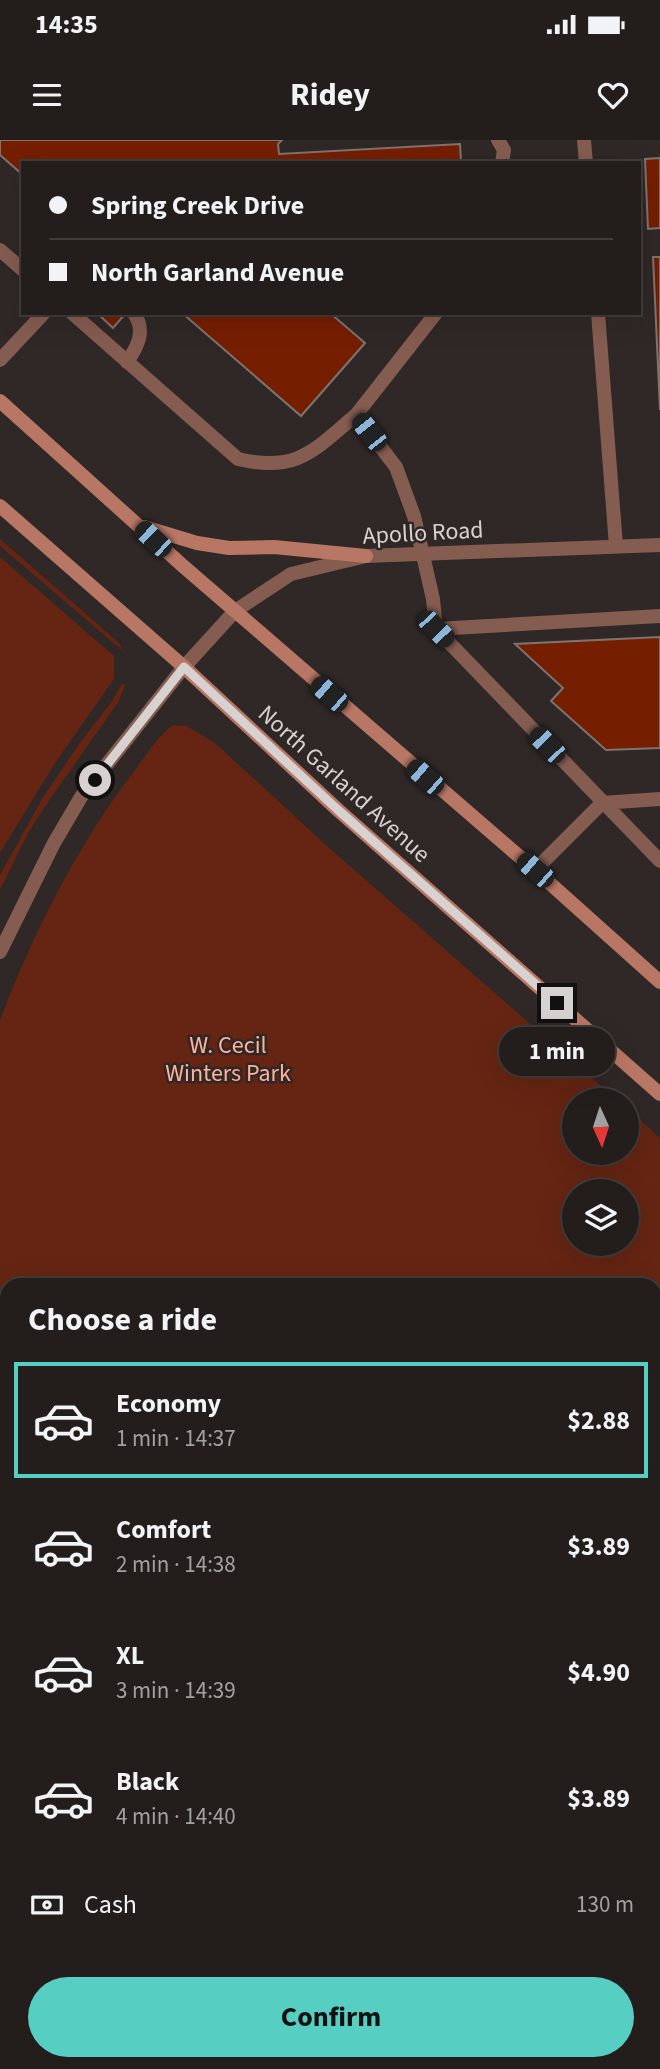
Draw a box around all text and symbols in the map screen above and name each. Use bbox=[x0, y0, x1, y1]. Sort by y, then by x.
text: 14:35 bbox=[35, 6, 98, 43]
text: Ridey bbox=[290, 72, 370, 118]
icon: menu bbox=[28, 76, 66, 114]
icon: heart bbox=[594, 76, 632, 114]
text: Spring Creek Drive bbox=[91, 187, 304, 224]
text: North Garland Avenue bbox=[91, 254, 344, 291]
car bbox=[348, 409, 391, 455]
street label: Apollo Road bbox=[362, 512, 484, 554]
car bbox=[131, 517, 176, 561]
car bbox=[414, 607, 459, 651]
car bbox=[307, 672, 352, 716]
street label: North Garland Avenue bbox=[250, 697, 438, 871]
car bbox=[525, 723, 570, 767]
car bbox=[403, 755, 448, 799]
route start bbox=[79, 764, 111, 796]
car bbox=[513, 848, 558, 892]
route end bbox=[541, 987, 573, 1019]
park label: W. Cecil Winters Park bbox=[165, 1028, 291, 1091]
callout: 1 min bbox=[499, 1028, 615, 1076]
text: 1 min bbox=[529, 1035, 585, 1068]
north arrow bbox=[562, 1088, 639, 1166]
map controls bbox=[562, 1088, 639, 1256]
button: layers bbox=[562, 1179, 639, 1256]
text: Choose a ride bbox=[28, 1297, 217, 1343]
text: Economy bbox=[116, 1385, 221, 1422]
icon: car bbox=[32, 1389, 95, 1452]
text: $2.88 bbox=[567, 1402, 630, 1439]
text: 1 min · 14:37 bbox=[116, 1422, 236, 1455]
text: Comfort bbox=[116, 1511, 211, 1548]
icon: car bbox=[32, 1515, 95, 1578]
text: $3.89 bbox=[567, 1528, 630, 1565]
text: 2 min · 14:38 bbox=[116, 1548, 236, 1581]
text: XL bbox=[116, 1637, 144, 1674]
icon: car bbox=[32, 1641, 95, 1704]
text: $4.90 bbox=[567, 1654, 630, 1691]
text: 3 min · 14:39 bbox=[116, 1674, 236, 1707]
text: Black bbox=[116, 1763, 179, 1800]
icon: car bbox=[32, 1767, 95, 1830]
text: $3.89 bbox=[567, 1780, 630, 1817]
text: 4 min · 14:40 bbox=[116, 1800, 236, 1833]
icon: cash bbox=[28, 1886, 66, 1924]
text: Cash bbox=[84, 1886, 137, 1923]
text: 130 m bbox=[576, 1888, 634, 1921]
button: Confirm bbox=[28, 1977, 634, 2057]

